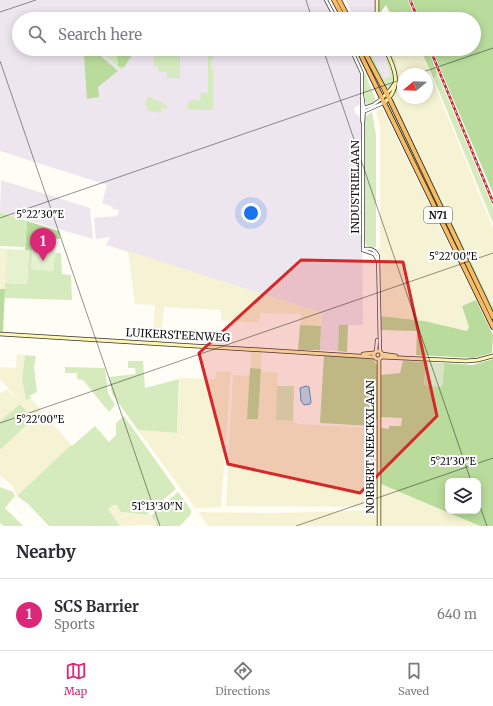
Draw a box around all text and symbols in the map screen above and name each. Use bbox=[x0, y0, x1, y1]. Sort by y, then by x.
search box bbox=[12, 12, 481, 56]
icon: search bbox=[26, 23, 48, 45]
text: Search here bbox=[58, 25, 142, 44]
north arrow bbox=[397, 68, 433, 104]
street label: INDUSTRIELAAN bbox=[348, 140, 362, 234]
your location bbox=[241, 203, 261, 223]
road number: N71 bbox=[424, 207, 452, 223]
text: 5°22'30"E bbox=[16, 208, 64, 221]
pin: 1 bbox=[30, 228, 56, 261]
text: 5°22'00"E bbox=[429, 250, 478, 263]
street label: LUIKERSTEENWEG bbox=[125, 325, 231, 345]
street label: NORBERT NEECKXLAAN bbox=[363, 380, 377, 514]
text: 5°22'00"E bbox=[16, 413, 65, 426]
text: 5°21'30"E bbox=[430, 455, 476, 468]
map controls bbox=[445, 478, 481, 514]
button: layers bbox=[445, 478, 481, 514]
text: 51°13'30"N bbox=[132, 500, 183, 513]
text: Nearby bbox=[16, 541, 76, 563]
text: SCS Barrier bbox=[54, 597, 139, 616]
text: 1 bbox=[26, 606, 32, 623]
text: 640 m bbox=[437, 606, 477, 623]
text: Sports bbox=[54, 616, 95, 633]
tab: Map bbox=[64, 660, 87, 698]
tab: Directions bbox=[215, 660, 270, 698]
tab: Saved bbox=[398, 660, 429, 698]

